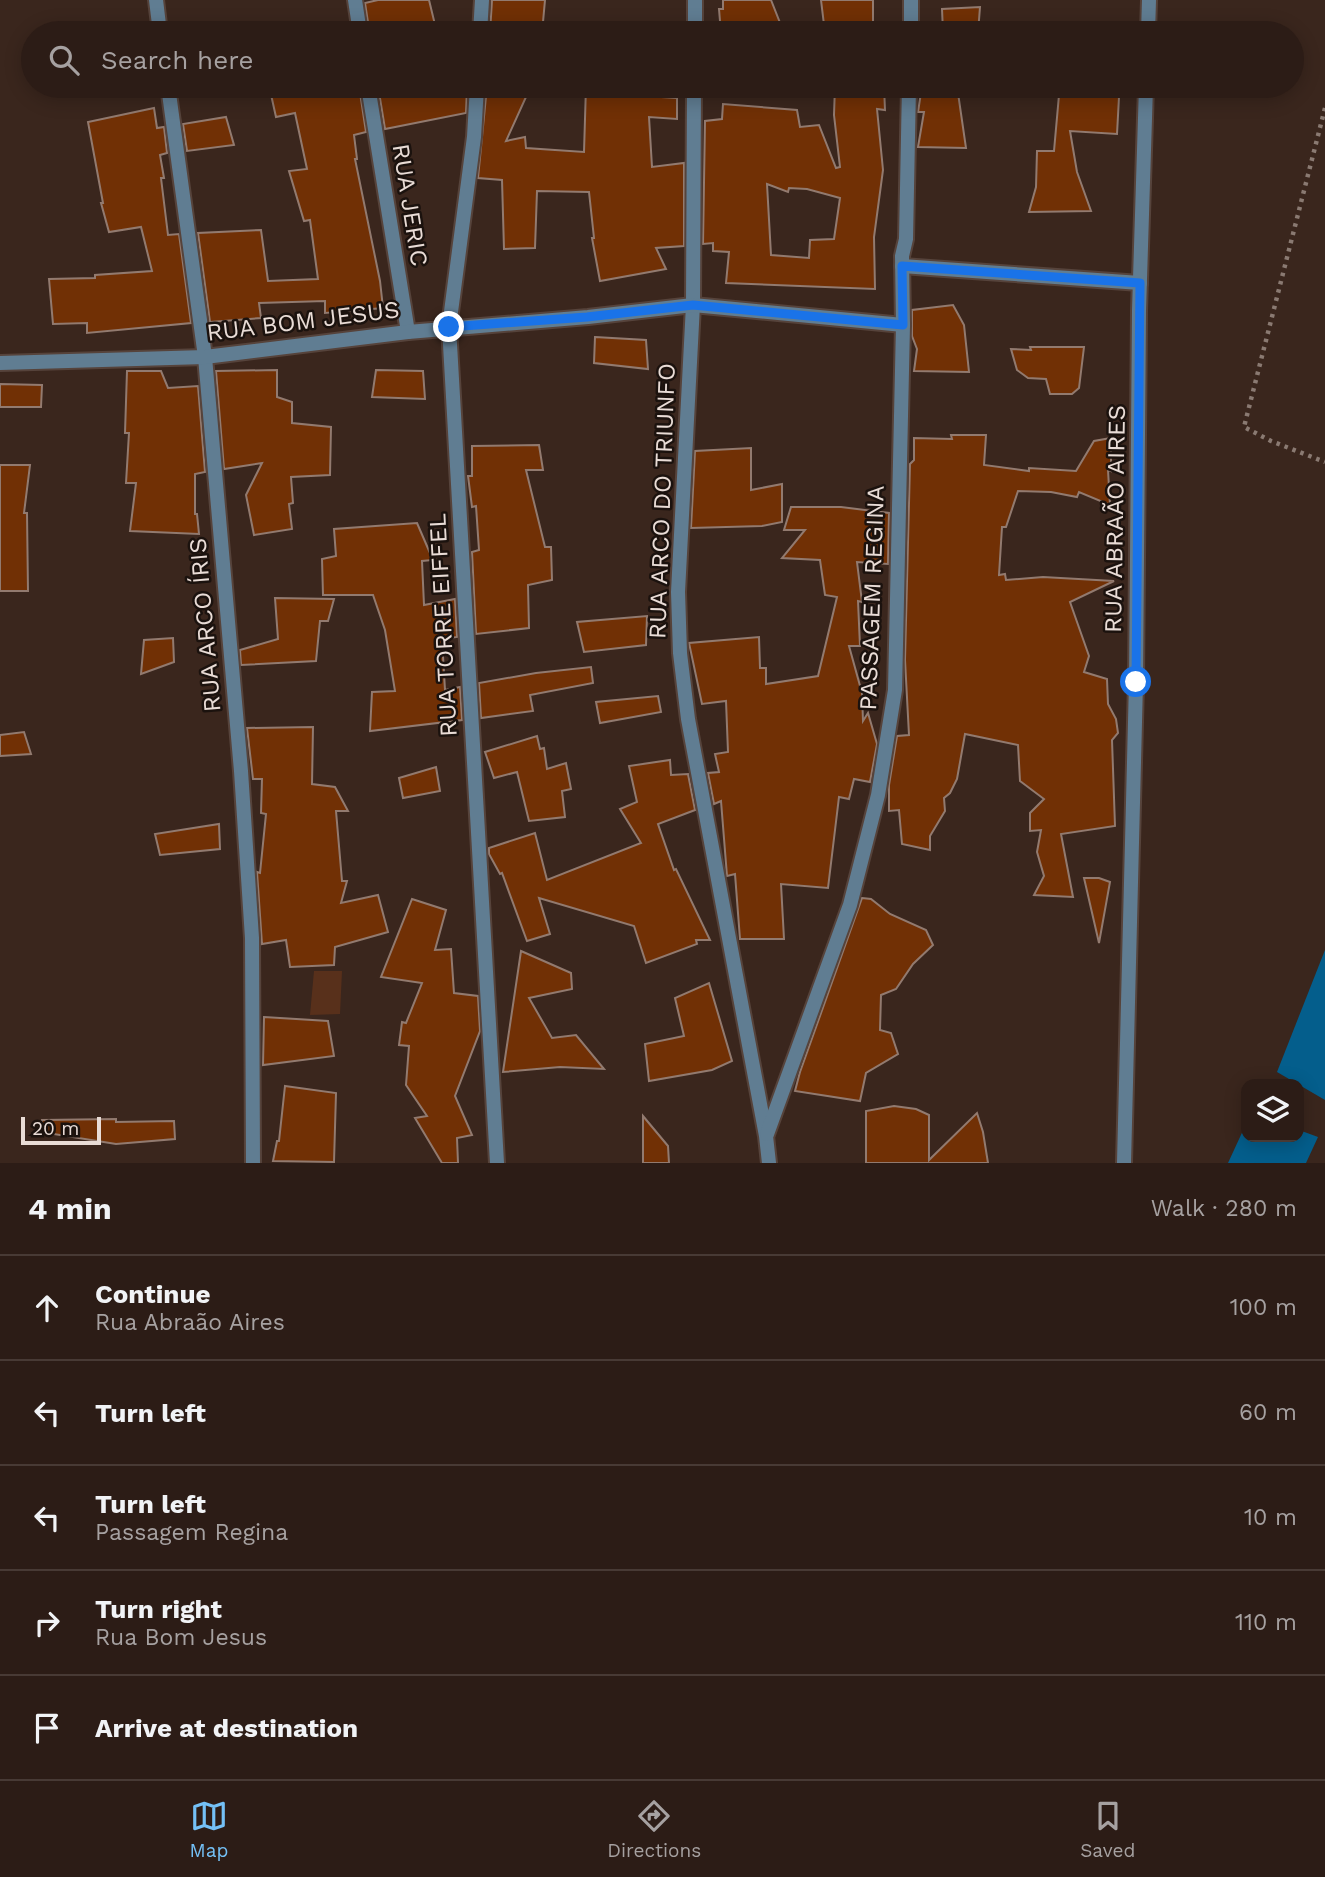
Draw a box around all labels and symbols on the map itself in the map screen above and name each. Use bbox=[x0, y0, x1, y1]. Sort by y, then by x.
street label: RUA JERIC bbox=[387, 142, 433, 268]
street label: RUA BOM JESUS bbox=[205, 295, 401, 347]
route end bbox=[433, 311, 464, 342]
street label: RUA ARCO DO TRIUNFO bbox=[643, 363, 681, 639]
street label: RUA ABRAÃO AIRES bbox=[1099, 405, 1131, 633]
street label: PASSAGEM REGINA bbox=[854, 485, 890, 711]
street label: RUA TORRE EIFFEL bbox=[423, 513, 463, 737]
street label: RUA ARCO ÍRIS bbox=[183, 537, 227, 713]
route start bbox=[1120, 666, 1151, 697]
scale bar bbox=[21, 1114, 102, 1146]

